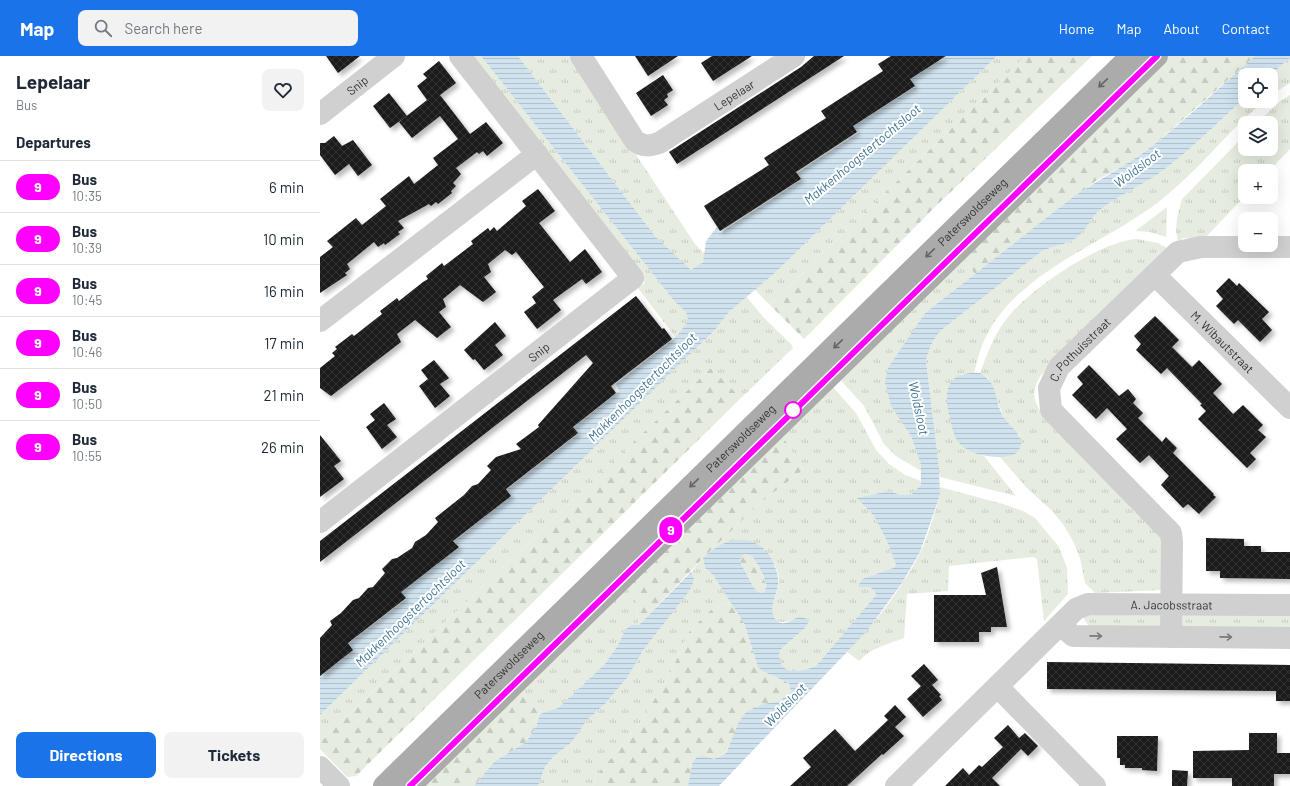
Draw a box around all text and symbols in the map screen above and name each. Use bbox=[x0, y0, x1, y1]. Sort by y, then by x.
search box bbox=[78, 10, 358, 46]
text: Map bbox=[20, 17, 54, 40]
icon: search bbox=[92, 17, 114, 39]
text: Search here bbox=[124, 19, 202, 37]
text: Home bbox=[1059, 20, 1095, 37]
text: Map bbox=[1117, 20, 1141, 37]
text: About bbox=[1163, 20, 1200, 37]
text: Contact bbox=[1222, 20, 1270, 37]
map controls bbox=[1238, 68, 1278, 252]
button: locate bbox=[1238, 68, 1278, 108]
button: heart bbox=[262, 69, 304, 111]
text: Lepelaar bbox=[16, 70, 90, 93]
street label: Snip bbox=[344, 72, 370, 98]
street label: Lepelaar bbox=[711, 76, 757, 113]
one-way arrow bbox=[1098, 78, 1108, 88]
text: Bus bbox=[16, 97, 37, 113]
water label: Makkenhoogstertochtsloot bbox=[800, 100, 924, 207]
button: layers bbox=[1238, 116, 1278, 156]
text: Departures bbox=[16, 133, 91, 151]
water label: Woldsloot bbox=[1110, 145, 1164, 191]
button: + bbox=[1238, 164, 1278, 204]
text: Bus bbox=[72, 170, 97, 188]
street label: Paterswoldseweg bbox=[934, 175, 1009, 248]
text: 9 bbox=[34, 178, 42, 195]
text: 6 min bbox=[269, 178, 304, 196]
text: 10:35 bbox=[72, 188, 102, 204]
button: − bbox=[1238, 212, 1278, 252]
text: Bus bbox=[72, 222, 97, 240]
text: 9 bbox=[34, 230, 42, 247]
text: 10 min bbox=[263, 230, 304, 248]
text: 10:39 bbox=[72, 240, 102, 256]
one-way arrow bbox=[925, 248, 935, 258]
text: Bus bbox=[72, 274, 97, 292]
text: 9 bbox=[34, 282, 42, 299]
text: 16 min bbox=[264, 282, 304, 300]
text: 10:45 bbox=[72, 292, 102, 308]
street label: M. Wibautstraat bbox=[1188, 308, 1257, 376]
street label: C. Pothuisstraat bbox=[1046, 314, 1113, 383]
text: Bus bbox=[72, 326, 97, 344]
water label: Makkenhoogstertochtsloot bbox=[584, 329, 700, 445]
text: 9 bbox=[34, 334, 42, 351]
text: 17 min bbox=[264, 334, 304, 352]
street label: Snip bbox=[525, 339, 552, 364]
one-way arrow bbox=[833, 339, 843, 349]
text: 10:46 bbox=[72, 344, 102, 360]
text: Bus bbox=[72, 378, 97, 396]
water label: Woldsloot bbox=[906, 380, 933, 437]
text: 9 bbox=[34, 386, 42, 403]
text: 21 min bbox=[264, 386, 304, 404]
text: 10:50 bbox=[72, 396, 102, 412]
street label: Paterswoldseweg bbox=[703, 401, 778, 475]
unlabelled marker bbox=[784, 401, 802, 419]
text: Bus bbox=[72, 430, 97, 448]
text: 9 bbox=[34, 438, 42, 455]
text: 26 min bbox=[261, 438, 304, 456]
text: 10:55 bbox=[72, 448, 102, 464]
one-way arrow bbox=[689, 478, 699, 488]
line badge: 9 bbox=[658, 517, 684, 543]
text: 9 bbox=[667, 521, 675, 538]
water label: Makkenhoogstertochtsloot bbox=[351, 556, 469, 670]
street label: A. Jacobsstraat bbox=[1130, 597, 1213, 612]
street label: Paterswoldseweg bbox=[471, 628, 546, 701]
one-way arrow bbox=[1089, 632, 1102, 640]
one-way arrow bbox=[1219, 634, 1232, 641]
water label: Woldsloot bbox=[760, 680, 810, 730]
button: Directions bbox=[16, 732, 156, 778]
button: Tickets bbox=[164, 732, 304, 778]

